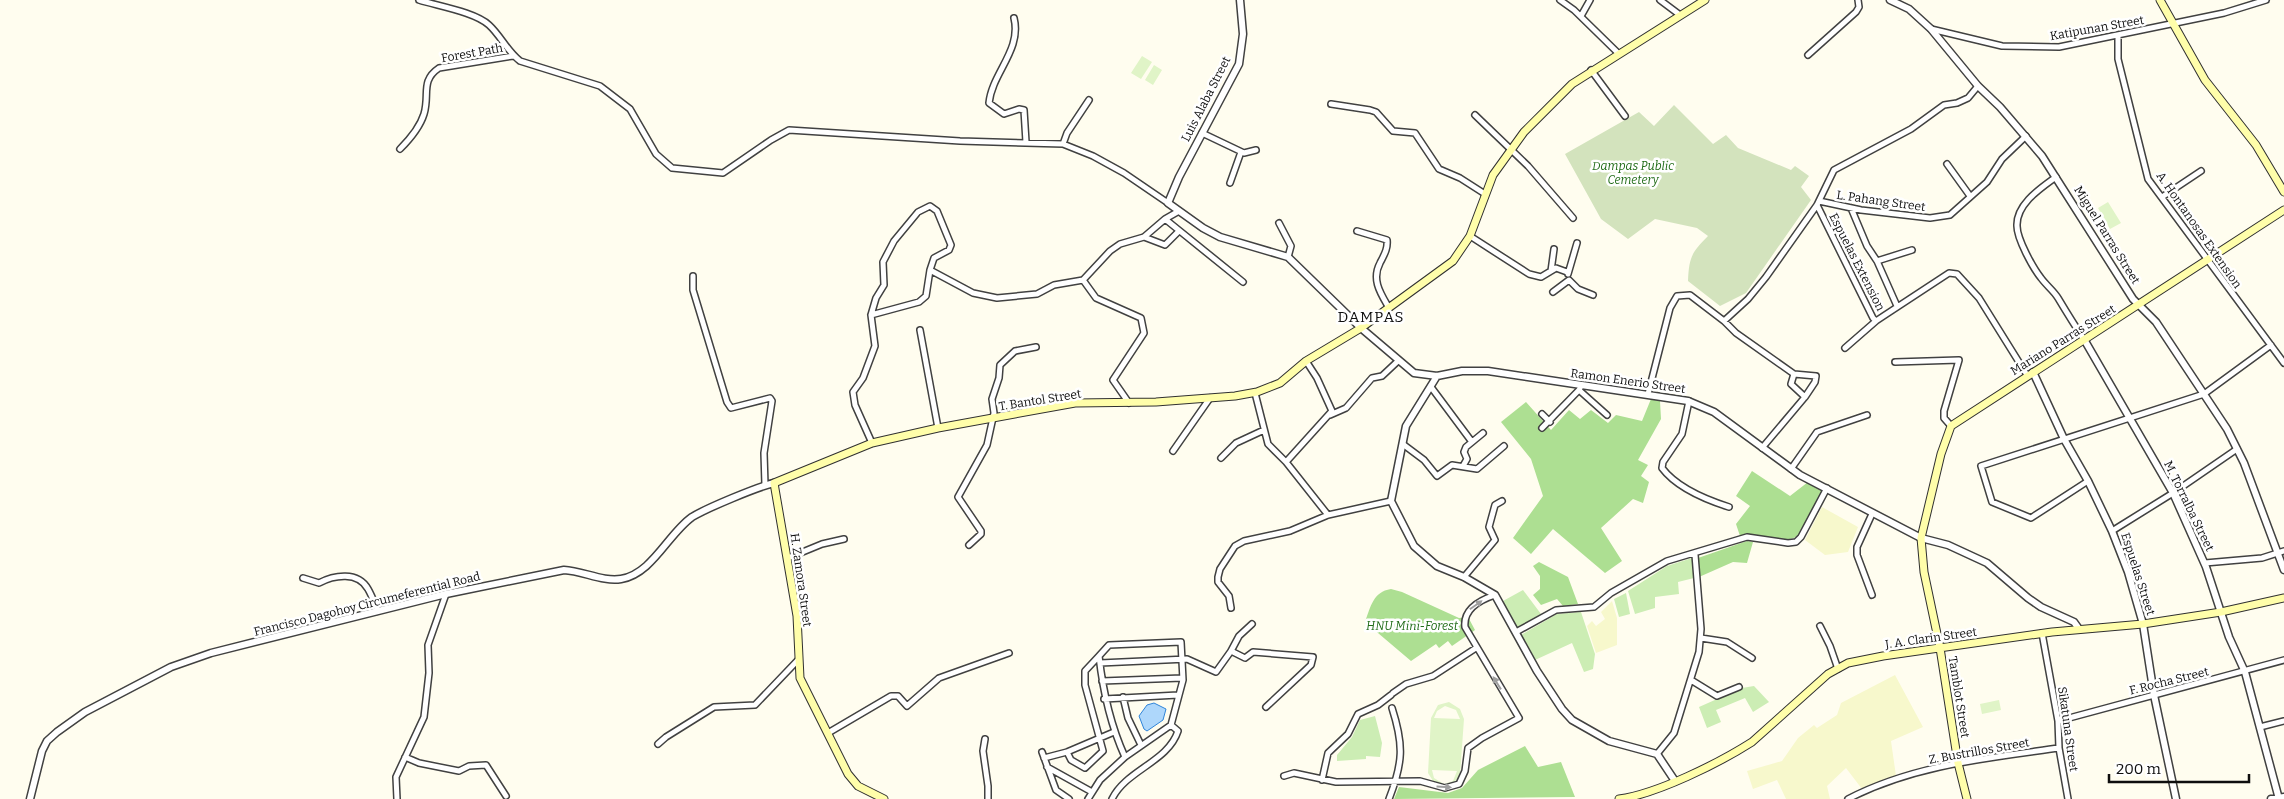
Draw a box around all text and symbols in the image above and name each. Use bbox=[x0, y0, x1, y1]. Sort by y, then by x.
street label: Katipunan Street bbox=[2049, 13, 2146, 43]
street label: Forest Path bbox=[440, 41, 504, 65]
street label: Luis Alaba Street bbox=[1179, 54, 1234, 144]
park label: Dampas Public Cemetery bbox=[1592, 159, 1674, 187]
street label: A. Hontanosas Extension bbox=[2153, 169, 2245, 291]
street label: Miguel Parras Street bbox=[2071, 183, 2143, 287]
street label: L. Pahang Street bbox=[1836, 188, 1927, 214]
street label: Espuelas Extension bbox=[1826, 211, 1888, 314]
street label: Mariano Parras Street bbox=[2008, 302, 2119, 378]
district label: DAMPAS bbox=[1337, 308, 1405, 326]
street label: Ramon Enerio Street bbox=[1570, 366, 1687, 396]
street label: T. Bantol Street bbox=[998, 386, 1083, 413]
street label: M. Torralba Street bbox=[2161, 459, 2217, 554]
street label: Espuelas Street bbox=[2118, 531, 2158, 618]
street label: H. Zamora Street bbox=[787, 532, 815, 628]
street label: Francisco Dagohoy Circumeferential Road bbox=[252, 569, 482, 639]
one-way arrow bbox=[1469, 600, 1483, 610]
park label: HNU Mini-Forest bbox=[1366, 619, 1459, 633]
street label: J. A. Clarin Street bbox=[1883, 625, 1978, 651]
street label: Tamblot Street bbox=[1946, 655, 1972, 739]
street label: F. Rocha Street bbox=[2128, 664, 2211, 698]
one-way arrow bbox=[1493, 676, 1502, 689]
street label: Sikatuna Street bbox=[2055, 686, 2081, 773]
street label: Z. Bustrillos Street bbox=[1928, 735, 2031, 767]
scale bar bbox=[2109, 752, 2249, 784]
text: 200 m bbox=[2116, 760, 2161, 778]
one-way arrow bbox=[1436, 783, 1452, 791]

